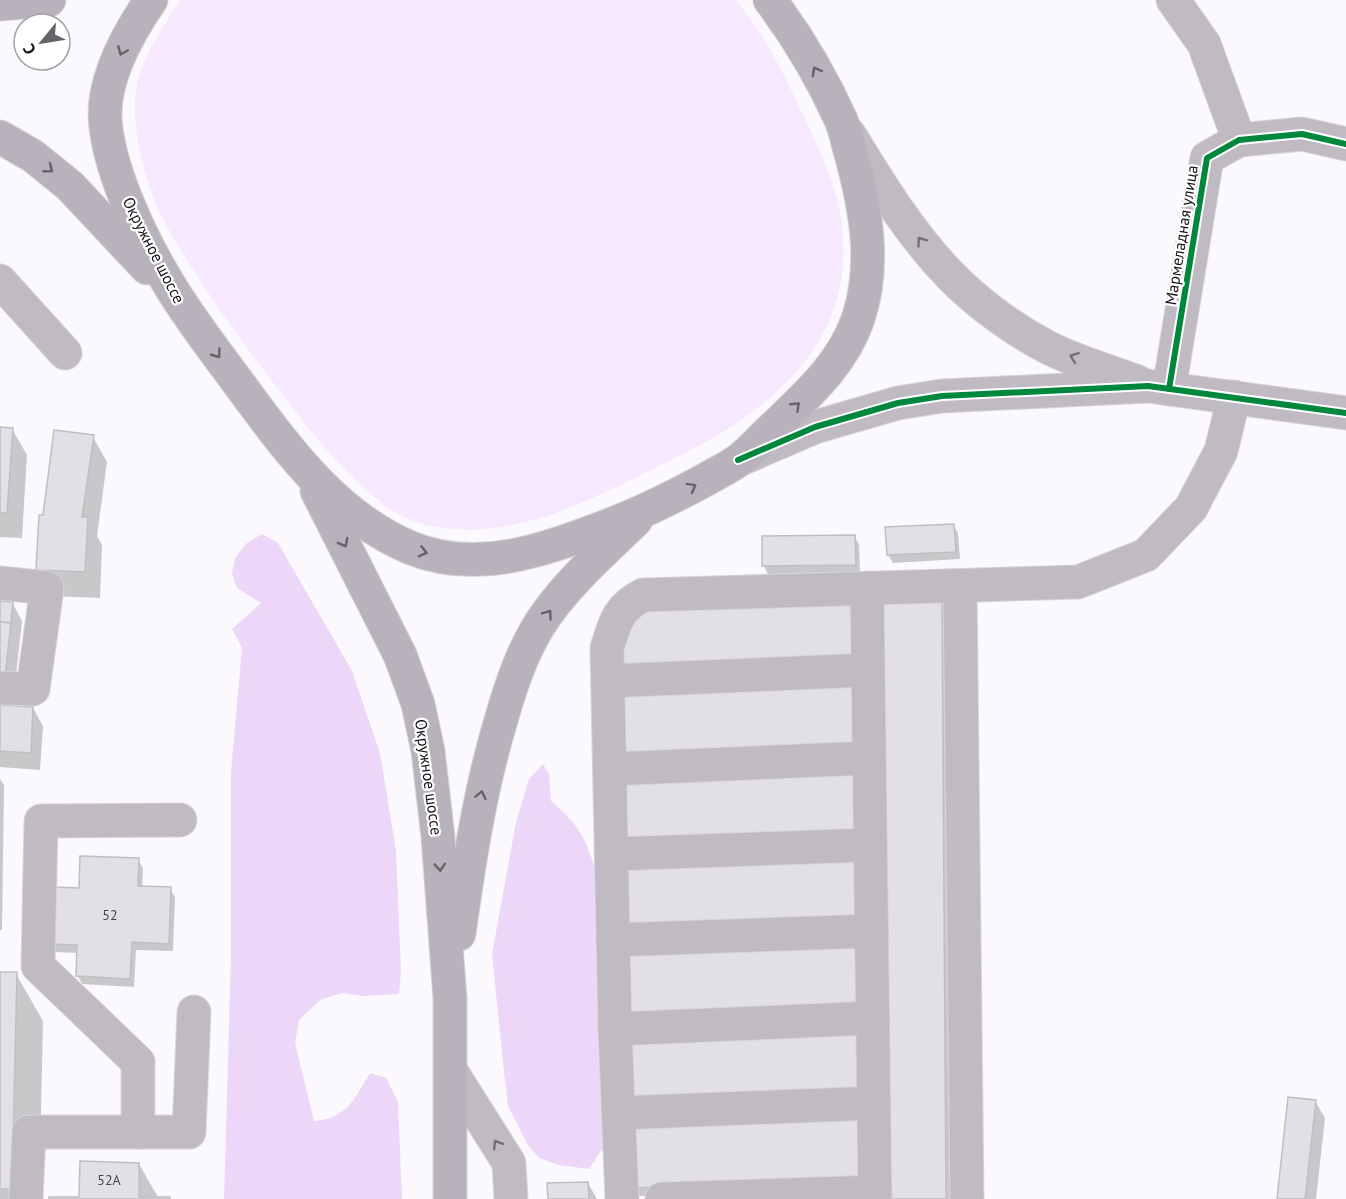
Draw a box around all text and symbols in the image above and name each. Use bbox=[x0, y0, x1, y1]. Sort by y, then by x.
north arrow bbox=[12, 12, 72, 72]
text: С bbox=[18, 41, 40, 58]
one-way arrow bbox=[117, 45, 129, 56]
one-way arrow bbox=[812, 67, 823, 78]
one-way arrow bbox=[42, 161, 53, 172]
street label: Мармеладная улица bbox=[1160, 164, 1202, 306]
street label: Окружное шоссе bbox=[119, 193, 189, 307]
one-way arrow bbox=[917, 236, 928, 247]
one-way arrow bbox=[210, 348, 221, 359]
one-way arrow bbox=[1070, 352, 1080, 365]
one-way arrow bbox=[789, 402, 800, 413]
one-way arrow bbox=[686, 483, 696, 494]
one-way arrow bbox=[337, 536, 348, 547]
one-way arrow bbox=[418, 544, 428, 557]
one-way arrow bbox=[541, 609, 552, 620]
street label: Окружное шоссе bbox=[411, 718, 447, 836]
one-way arrow bbox=[474, 791, 487, 801]
one-way arrow bbox=[433, 862, 446, 871]
house number: 52 bbox=[102, 906, 118, 924]
one-way arrow bbox=[493, 1140, 505, 1150]
house number: 52А bbox=[97, 1171, 122, 1189]

